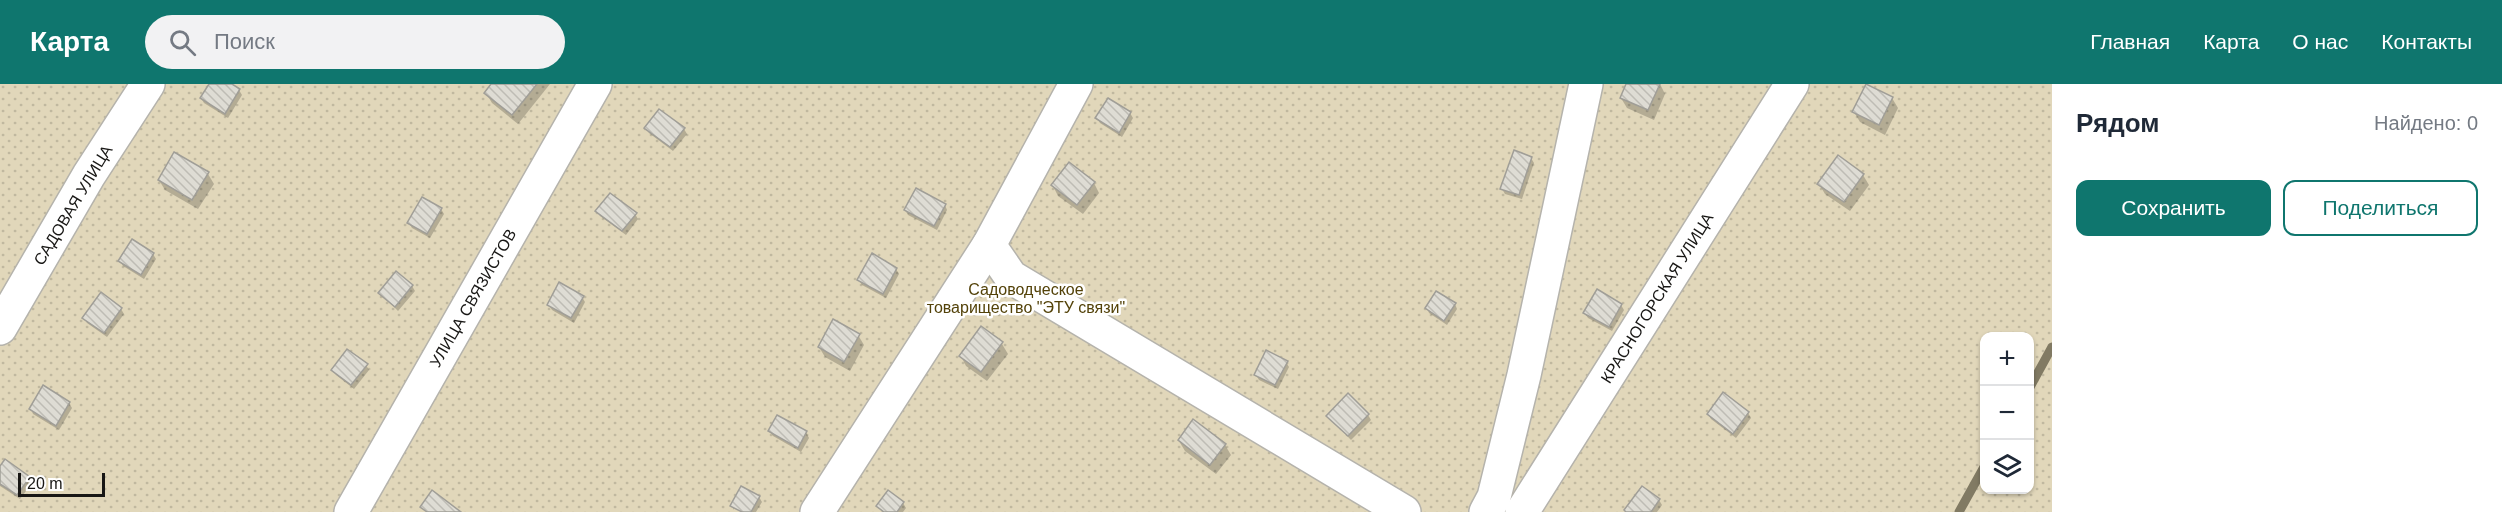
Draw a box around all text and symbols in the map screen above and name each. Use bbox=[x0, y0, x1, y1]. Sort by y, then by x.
search box bbox=[145, 15, 565, 69]
text: Карта bbox=[30, 26, 109, 57]
icon: search bbox=[166, 26, 199, 59]
text: Поиск bbox=[214, 29, 275, 54]
text: Главная bbox=[2090, 30, 2170, 53]
text: Карта bbox=[2203, 30, 2259, 53]
text: О нас bbox=[2292, 30, 2348, 53]
text: Контакты bbox=[2381, 30, 2472, 53]
text: Рядом bbox=[2076, 108, 2159, 138]
text: Найдено: 0 bbox=[2374, 112, 2478, 134]
street label: САДОВАЯ УЛИЦА bbox=[31, 142, 116, 268]
button: Сохранить bbox=[2076, 180, 2271, 236]
button: Поделиться bbox=[2283, 180, 2478, 236]
street label: КРАСНОГОРСКАЯ УЛИЦА bbox=[1598, 210, 1717, 386]
street label: УЛИЦА СВЯЗИСТОВ bbox=[427, 226, 519, 370]
park label: Садоводческое товарищество "ЭТУ связи" bbox=[927, 281, 1125, 316]
map controls bbox=[1980, 332, 2034, 494]
button: + bbox=[1980, 332, 2034, 386]
button: − bbox=[1980, 386, 2034, 440]
button: layers bbox=[1980, 440, 2034, 494]
scale bar bbox=[18, 470, 105, 498]
text: 20 m bbox=[27, 475, 63, 492]

